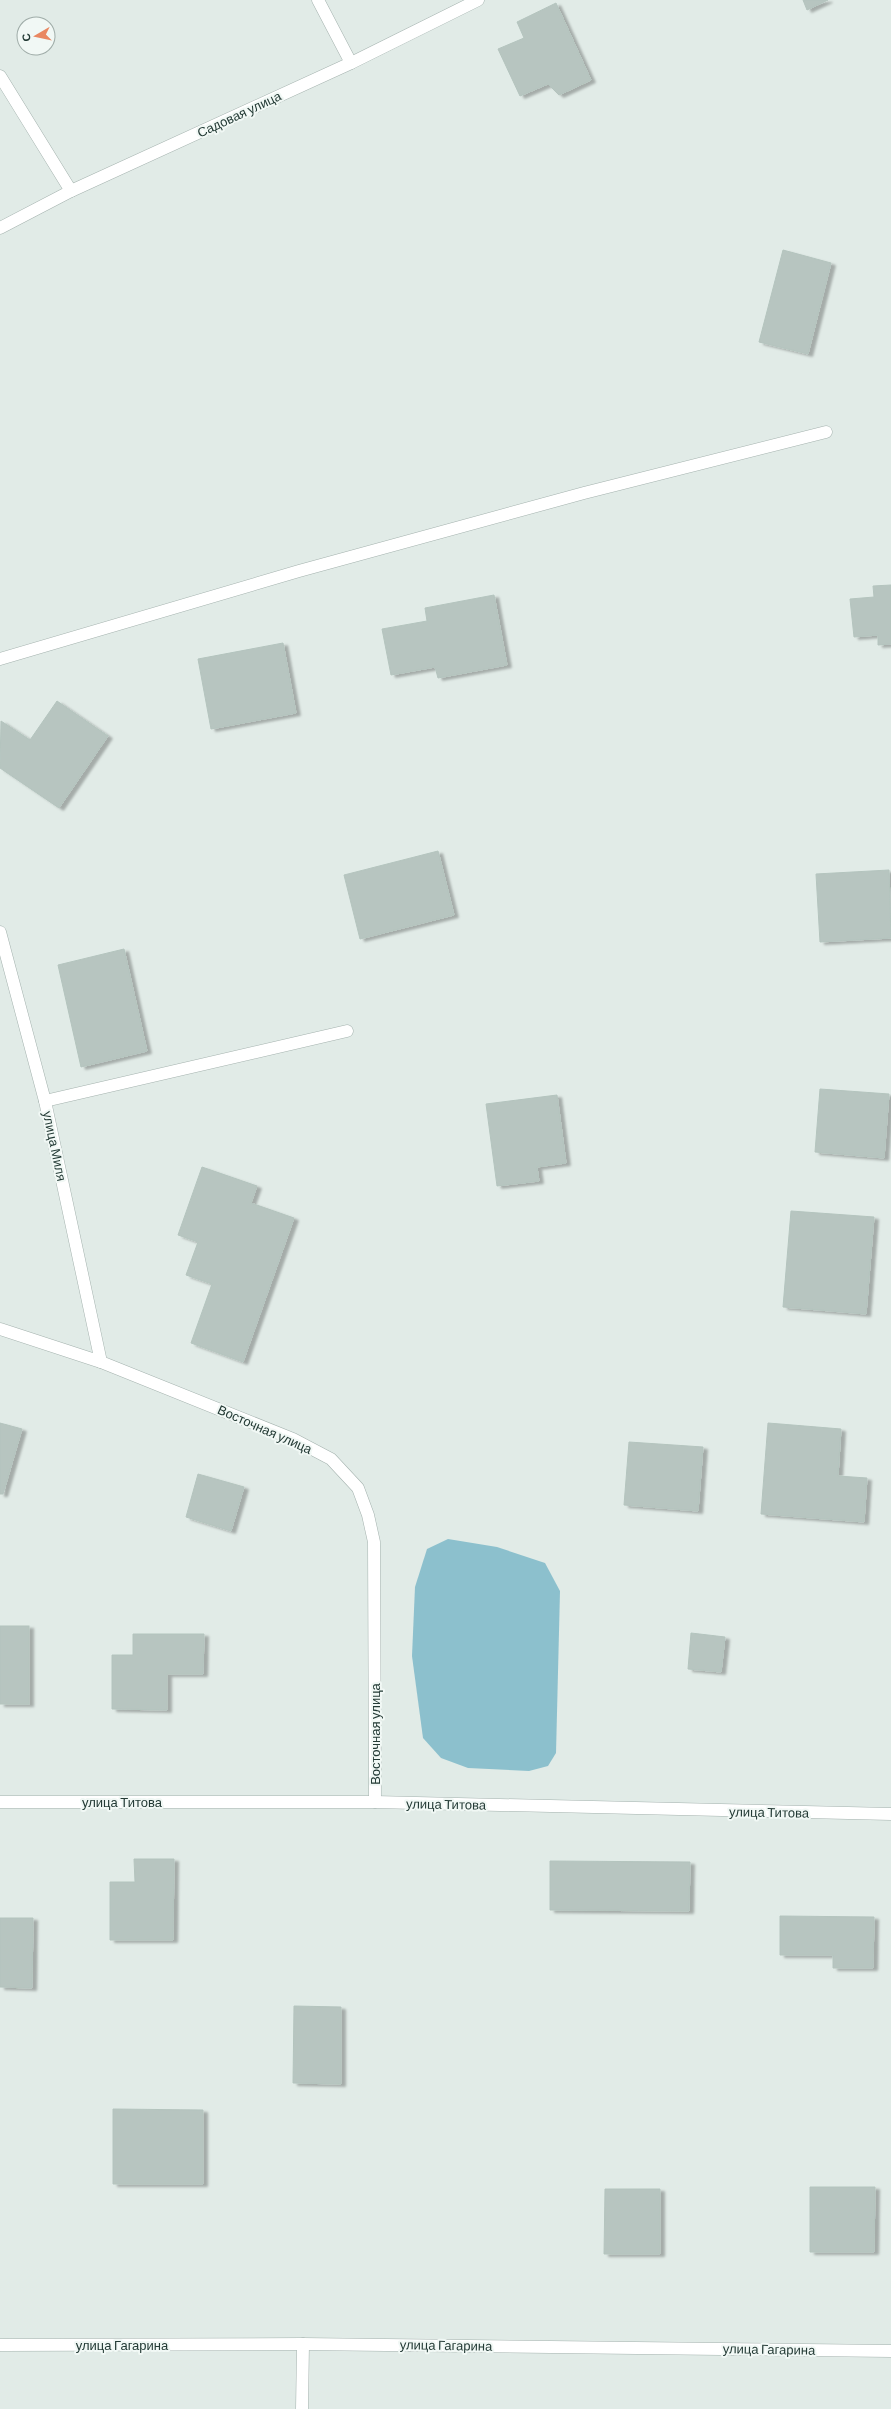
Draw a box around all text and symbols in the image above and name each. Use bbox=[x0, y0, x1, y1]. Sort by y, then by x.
north arrow bbox=[16, 16, 56, 56]
text: С bbox=[19, 33, 33, 43]
street label: Садовая улица bbox=[194, 87, 284, 140]
street label: улица Миля bbox=[40, 1110, 70, 1182]
street label: Восточная улица bbox=[215, 1401, 315, 1457]
street label: Восточная улица bbox=[367, 1682, 383, 1785]
street label: улица Титова bbox=[82, 1794, 163, 1810]
street label: улица Титова bbox=[406, 1795, 487, 1813]
street label: улица Титова bbox=[729, 1803, 810, 1821]
street label: улица Гагарина bbox=[400, 2336, 493, 2354]
street label: улица Гагарина bbox=[76, 2337, 169, 2353]
street label: улица Гагарина bbox=[723, 2340, 816, 2358]

